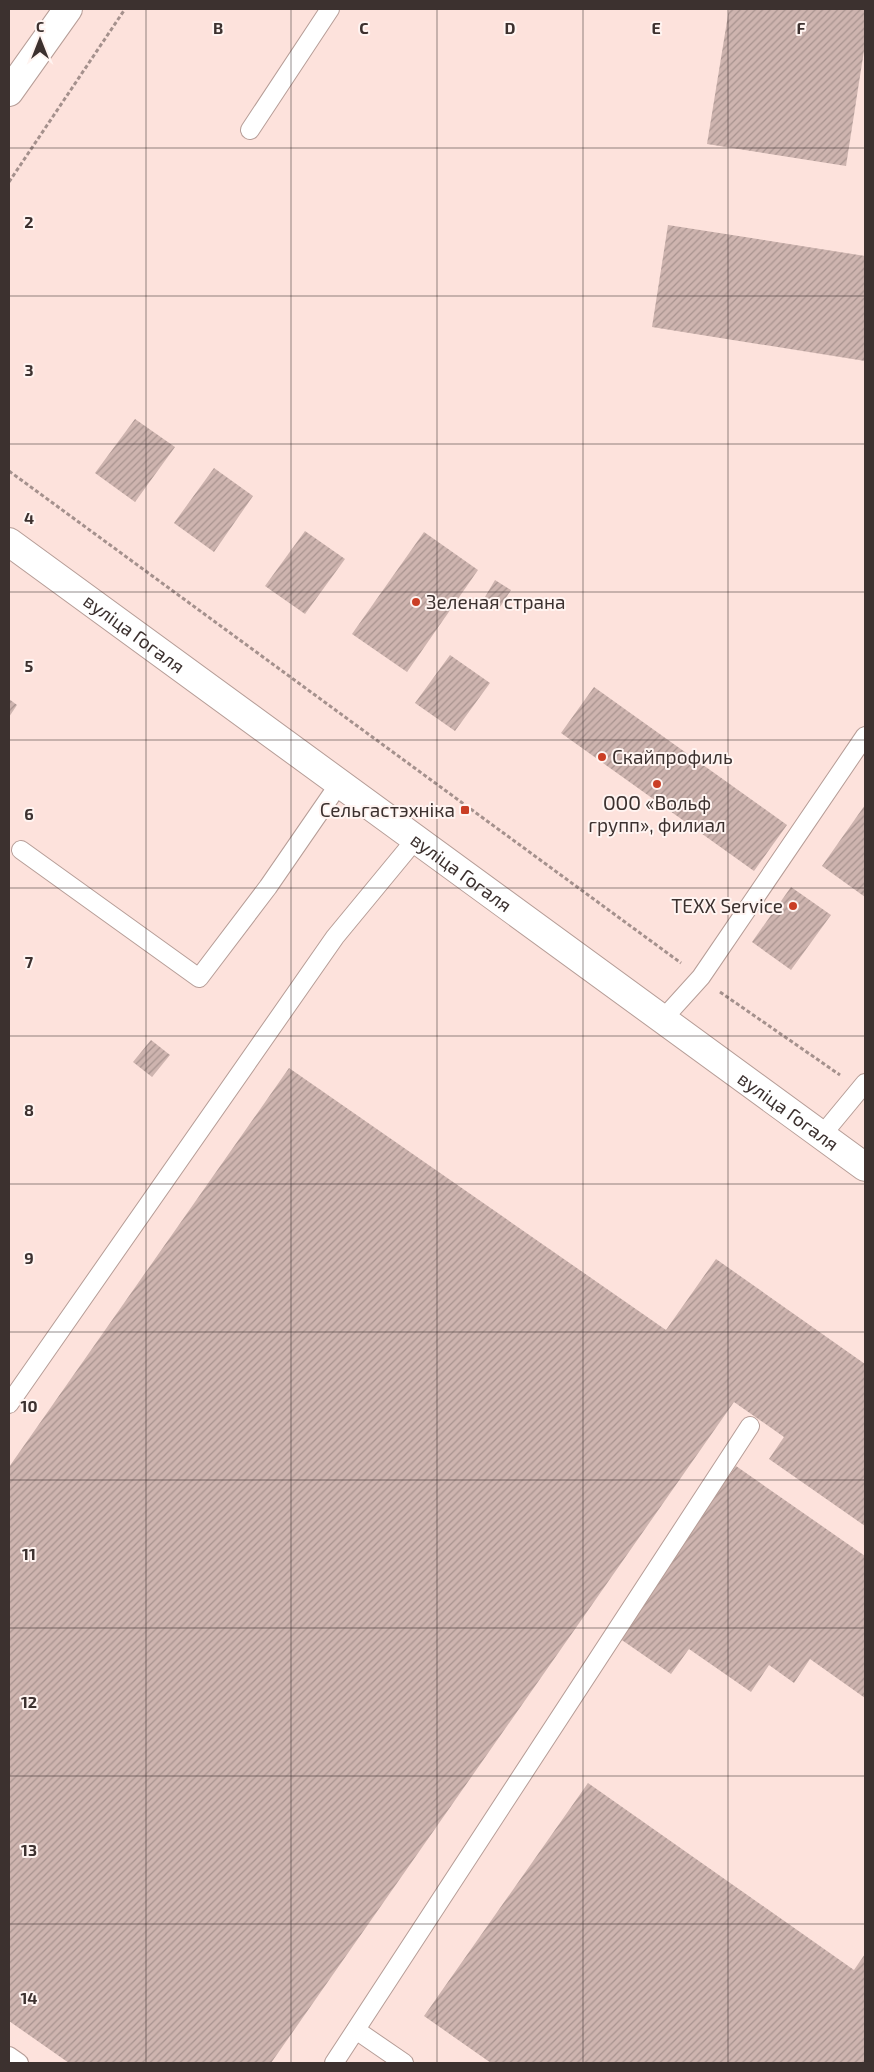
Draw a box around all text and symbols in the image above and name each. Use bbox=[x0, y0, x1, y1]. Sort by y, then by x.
north arrow bbox=[15, 15, 65, 65]
text: С bbox=[36, 18, 44, 35]
text: B bbox=[213, 18, 223, 37]
text: C bbox=[359, 18, 369, 37]
text: D bbox=[505, 18, 516, 37]
text: E bbox=[651, 18, 661, 37]
text: F bbox=[797, 18, 806, 37]
text: 2 bbox=[24, 212, 34, 231]
text: 3 bbox=[24, 360, 34, 379]
text: 4 bbox=[24, 508, 34, 527]
street label: вуліца Гогаля bbox=[79, 588, 189, 677]
place label: Зеленая страна bbox=[426, 590, 566, 613]
marker: Зеленая страна bbox=[410, 596, 422, 608]
text: 5 bbox=[25, 656, 34, 675]
place label: Скайпрофиль bbox=[612, 745, 733, 768]
marker: Скайпрофиль bbox=[596, 751, 608, 763]
marker: ООО «Вольф групп», филиал bbox=[651, 778, 663, 790]
place label: ООО «Вольф групп», филиал bbox=[588, 791, 726, 837]
place label: Сельгастэхніка bbox=[320, 798, 455, 821]
text: 6 bbox=[24, 804, 34, 823]
marker: Сельгастэхніка bbox=[459, 804, 471, 816]
street label: вуліца Гогаля bbox=[407, 827, 517, 916]
place label: TEXX Service bbox=[671, 894, 783, 917]
marker: TEXX Service bbox=[787, 900, 799, 912]
text: 7 bbox=[25, 952, 34, 971]
street label: вуліца Гогаля bbox=[734, 1066, 844, 1155]
text: 8 bbox=[24, 1100, 34, 1119]
text: 9 bbox=[24, 1248, 34, 1267]
text: 10 bbox=[20, 1396, 38, 1415]
text: 11 bbox=[22, 1544, 36, 1563]
text: 12 bbox=[21, 1692, 37, 1711]
text: 13 bbox=[21, 1840, 37, 1859]
text: 14 bbox=[20, 1988, 38, 2007]

